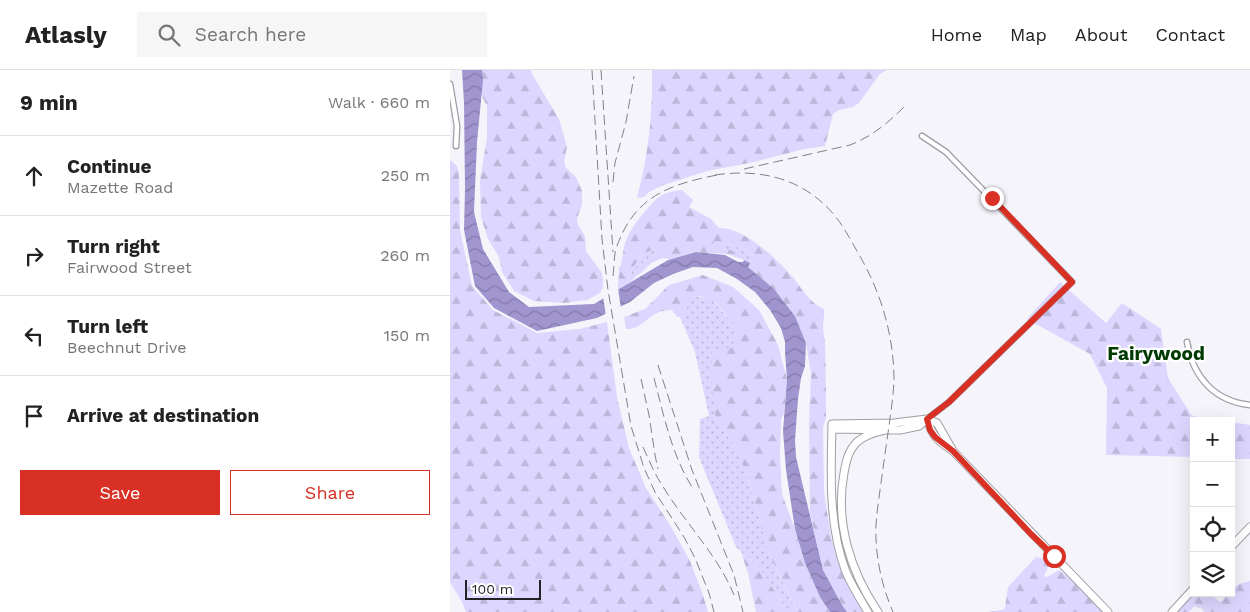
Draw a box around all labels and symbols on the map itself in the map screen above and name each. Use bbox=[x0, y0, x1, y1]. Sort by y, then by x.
route end bbox=[981, 187, 1004, 210]
district label: Fairywood bbox=[1107, 342, 1205, 365]
route start bbox=[1043, 545, 1066, 568]
scale bar bbox=[465, 577, 541, 600]

